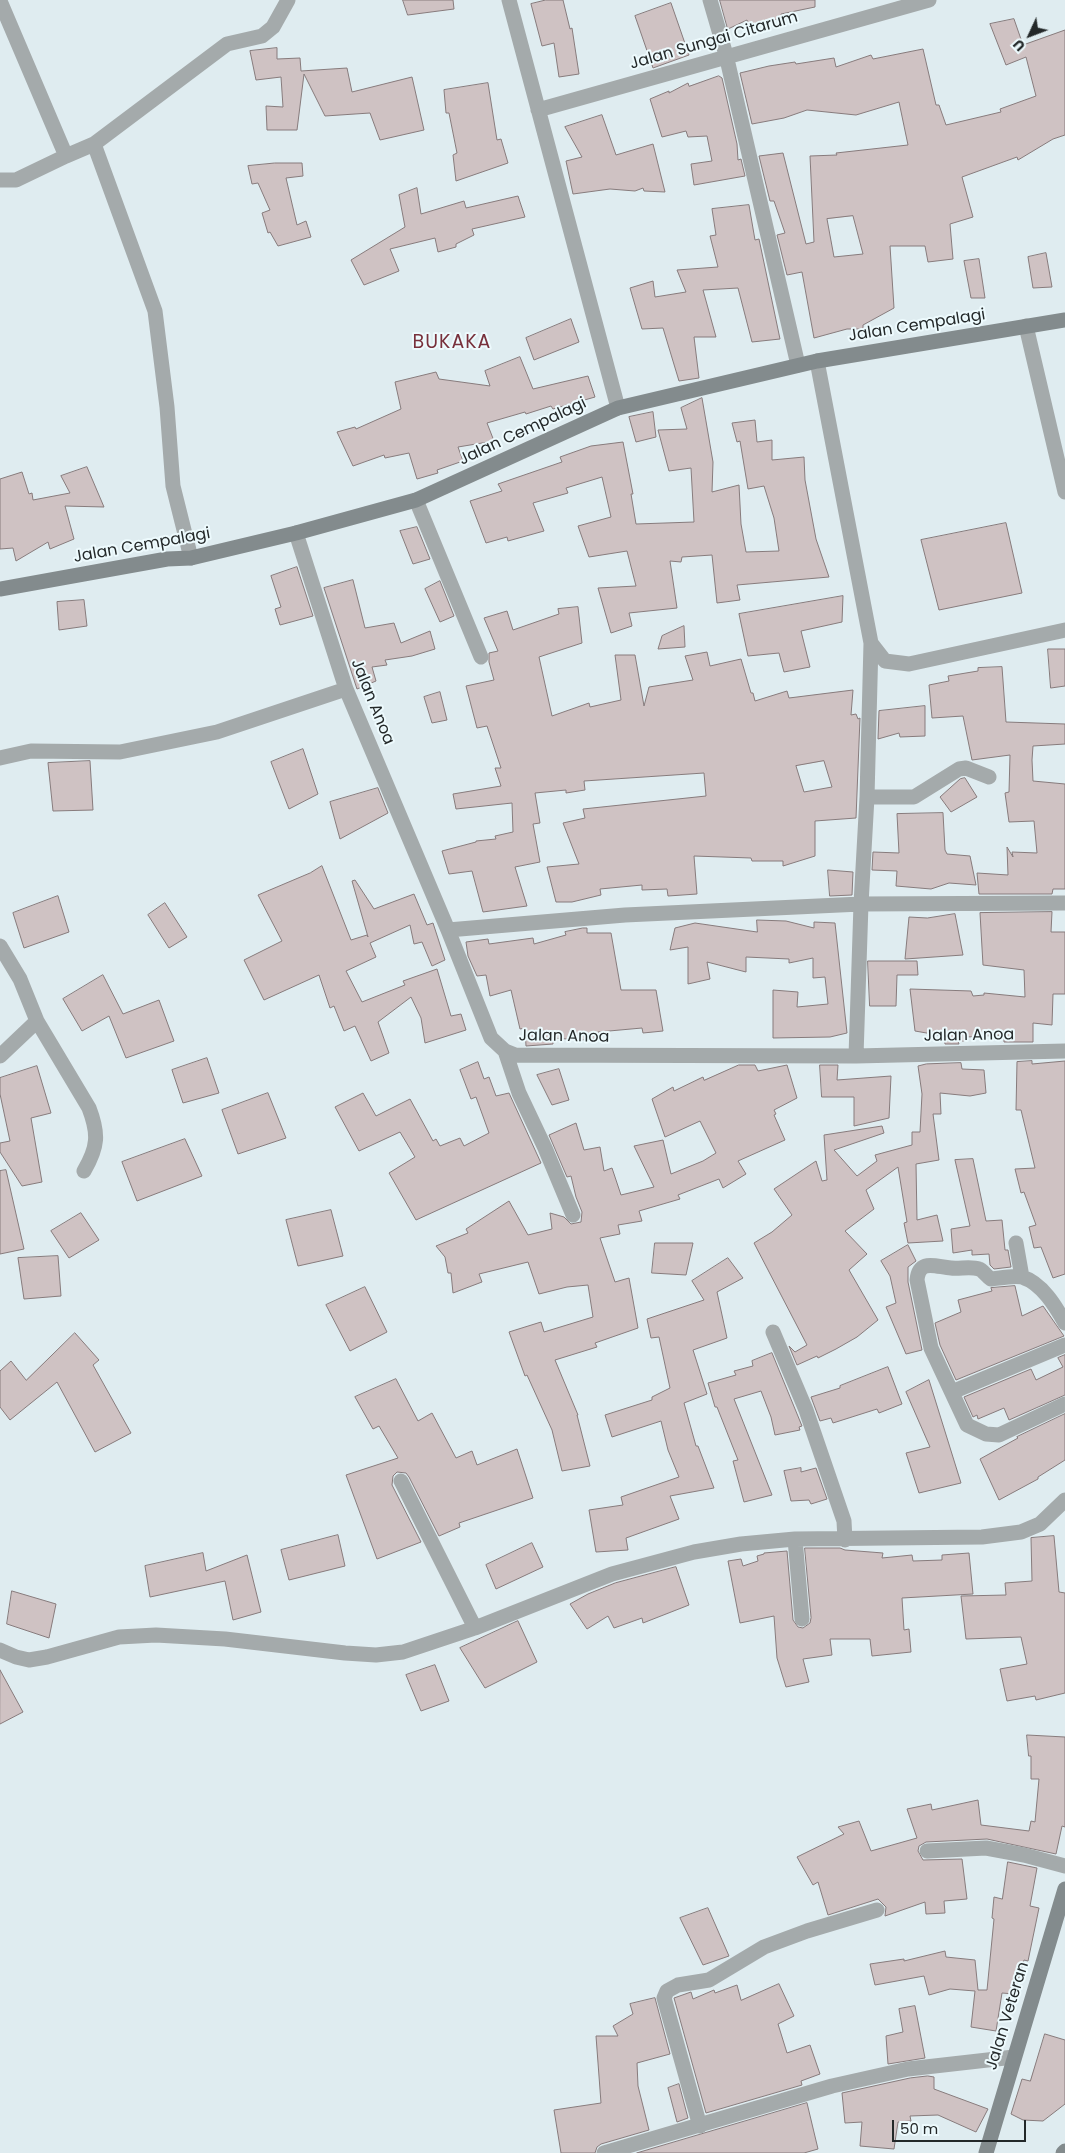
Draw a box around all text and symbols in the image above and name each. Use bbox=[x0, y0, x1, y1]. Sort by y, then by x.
street label: Jalan Sungai Citarum bbox=[628, 8, 800, 74]
north arrow bbox=[1005, 10, 1055, 60]
text: U bbox=[1008, 35, 1030, 56]
street label: Jalan Cempalagi bbox=[847, 306, 987, 346]
district label: BUKAKA bbox=[412, 332, 492, 354]
street label: Jalan Cempalagi bbox=[456, 394, 590, 470]
street label: Jalan Cempalagi bbox=[72, 525, 212, 567]
street label: Jalan Anoa bbox=[346, 656, 398, 748]
street label: Jalan Anoa bbox=[924, 1026, 1014, 1046]
street label: Jalan Anoa bbox=[519, 1027, 609, 1047]
street label: Jalan Veteran bbox=[982, 1960, 1034, 2072]
scale bar bbox=[895, 2110, 1029, 2142]
text: 50 m bbox=[900, 2118, 938, 2139]

